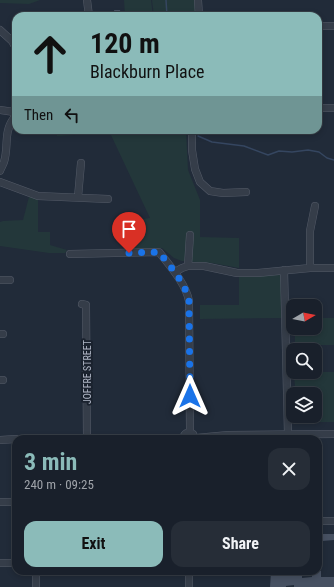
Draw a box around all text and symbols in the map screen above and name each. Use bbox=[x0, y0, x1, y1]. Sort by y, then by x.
text: 120 m bbox=[90, 27, 160, 60]
icon: ahead bbox=[24, 28, 76, 80]
text: Blackburn Place bbox=[90, 61, 204, 82]
icon: left bbox=[61, 104, 83, 126]
text: Then bbox=[24, 106, 53, 124]
pin bbox=[112, 212, 146, 253]
icon: arrive bbox=[118, 218, 140, 240]
north arrow bbox=[286, 299, 322, 335]
map controls bbox=[286, 299, 322, 423]
street label: JOFFRE STREET bbox=[82, 340, 93, 404]
button: search bbox=[286, 343, 322, 379]
position arrow bbox=[169, 375, 211, 417]
button: layers bbox=[286, 387, 322, 423]
text: 3 min bbox=[24, 448, 77, 476]
button: close bbox=[268, 448, 310, 490]
text: 240 m · 09:25 bbox=[24, 477, 94, 492]
button: Exit bbox=[24, 521, 163, 567]
button: Share bbox=[171, 521, 310, 567]

